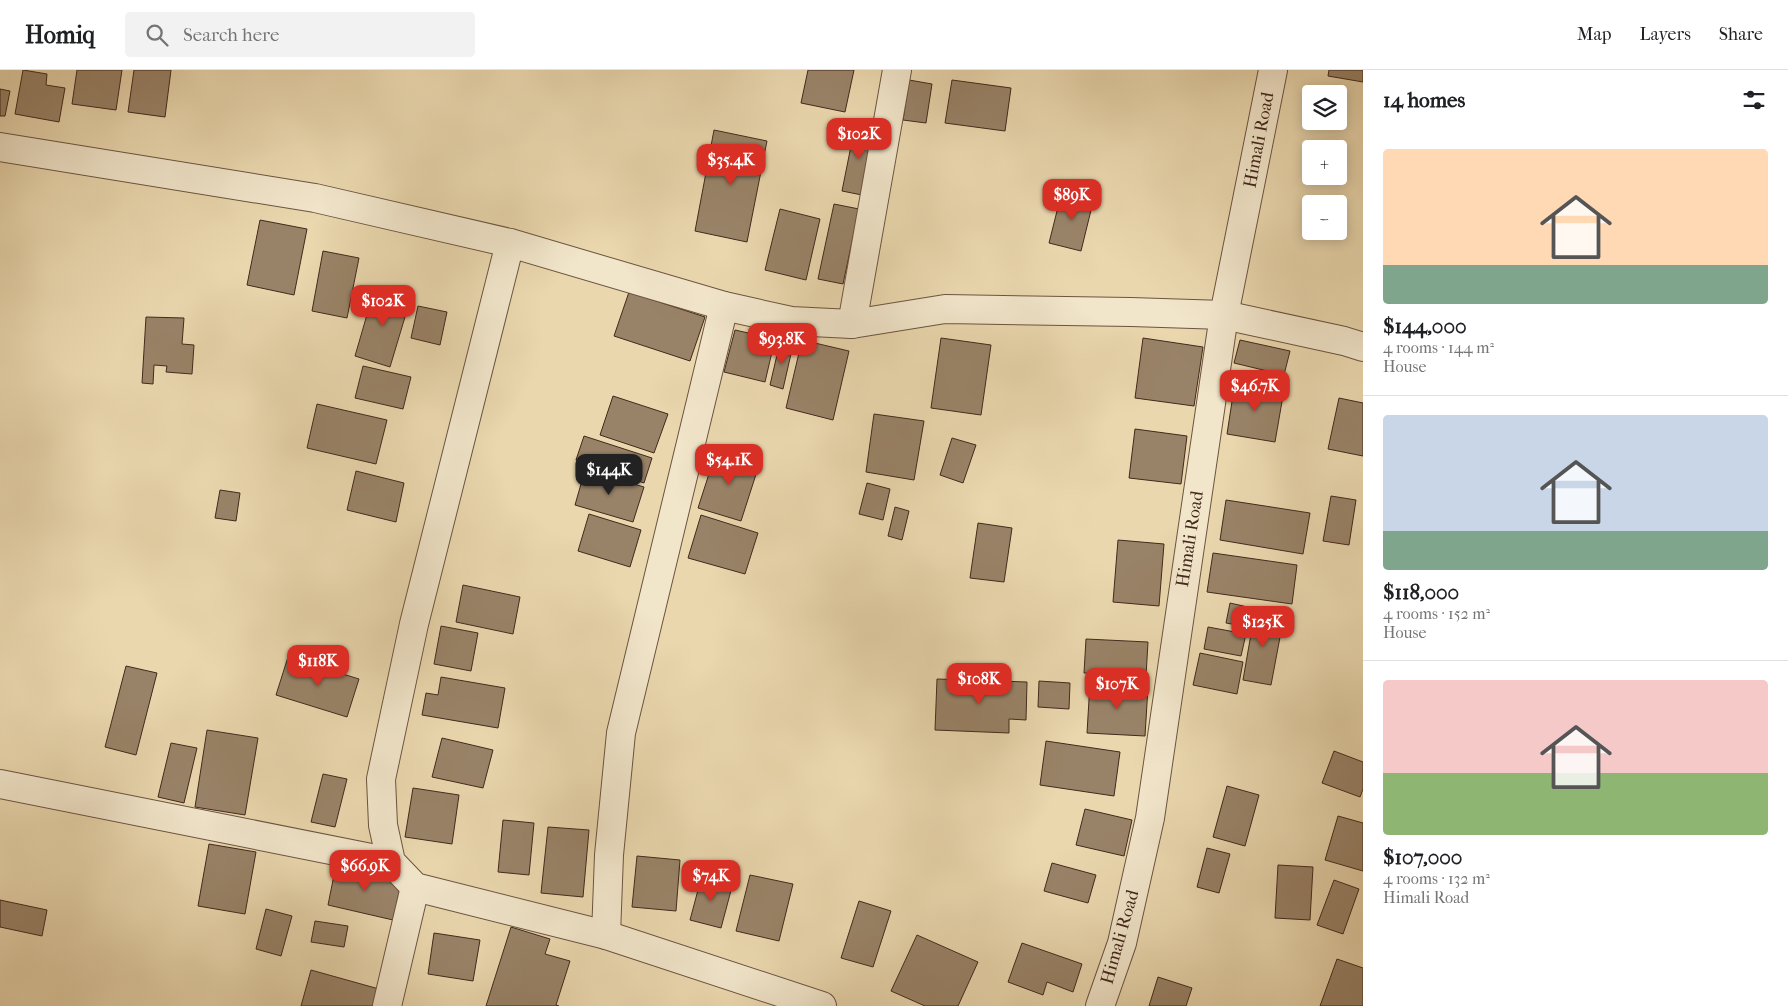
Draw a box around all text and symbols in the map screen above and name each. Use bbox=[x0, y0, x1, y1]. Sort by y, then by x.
search box bbox=[125, 12, 475, 57]
text: Homiq bbox=[25, 21, 95, 49]
icon: search bbox=[143, 21, 171, 49]
text: Search here bbox=[183, 24, 279, 46]
text: Map bbox=[1577, 24, 1611, 45]
text: Layers bbox=[1639, 24, 1691, 45]
text: Share bbox=[1719, 24, 1763, 45]
map controls bbox=[1302, 85, 1347, 240]
button: layers bbox=[1302, 85, 1347, 130]
icon: filters bbox=[1740, 86, 1768, 114]
text: 14 homes bbox=[1383, 88, 1465, 112]
street label: Himali Road bbox=[1239, 90, 1279, 190]
pin: $102K bbox=[824, 118, 894, 160]
text: $102K bbox=[837, 124, 881, 143]
button: + bbox=[1302, 140, 1347, 185]
pin: $35.4K bbox=[690, 144, 772, 186]
text: $35.4K bbox=[708, 150, 754, 169]
pin: $89K bbox=[1042, 178, 1102, 221]
icon: home bbox=[1531, 182, 1621, 272]
text: $89K bbox=[1054, 185, 1090, 204]
button: − bbox=[1302, 195, 1347, 240]
pin: $102K bbox=[348, 284, 418, 327]
text: $102K bbox=[361, 291, 405, 310]
text: $144,000 bbox=[1383, 314, 1467, 338]
pin: $93.8K bbox=[741, 322, 823, 365]
text: $93.8K bbox=[759, 329, 805, 348]
text: 4 rooms · 144 m² bbox=[1383, 338, 1494, 357]
text: House bbox=[1383, 357, 1426, 376]
pin: $46.7K bbox=[1214, 370, 1296, 412]
text: $46.7K bbox=[1231, 376, 1279, 395]
pin: $54.1K bbox=[688, 444, 770, 486]
icon: home bbox=[1531, 447, 1621, 537]
text: $54.1K bbox=[706, 450, 752, 469]
pin: $144K bbox=[574, 454, 644, 496]
text: $144K bbox=[586, 460, 632, 479]
street label: Himali Road bbox=[1172, 489, 1208, 589]
text: $118,000 bbox=[1383, 580, 1459, 604]
text: 4 rooms · 152 m² bbox=[1383, 604, 1490, 623]
pin: $125K bbox=[1228, 606, 1298, 648]
text: $125K bbox=[1242, 612, 1284, 631]
text: House bbox=[1383, 623, 1426, 642]
pin: $118K bbox=[283, 644, 353, 687]
text: $118K bbox=[298, 651, 338, 670]
pin: $108K bbox=[944, 662, 1014, 705]
pin: $107K bbox=[1082, 668, 1152, 710]
text: $108K bbox=[958, 669, 1000, 688]
text: $107K bbox=[1096, 674, 1138, 693]
icon: home bbox=[1531, 712, 1621, 802]
text: $107,000 bbox=[1383, 845, 1462, 869]
pin: $66.9K bbox=[324, 850, 406, 892]
text: $66.9K bbox=[340, 856, 390, 875]
pin: $74K bbox=[681, 860, 741, 902]
text: $74K bbox=[692, 866, 730, 885]
text: 4 rooms · 132 m² bbox=[1383, 869, 1490, 888]
street label: Himali Road bbox=[1097, 887, 1144, 987]
text: Himali Road bbox=[1383, 888, 1469, 907]

